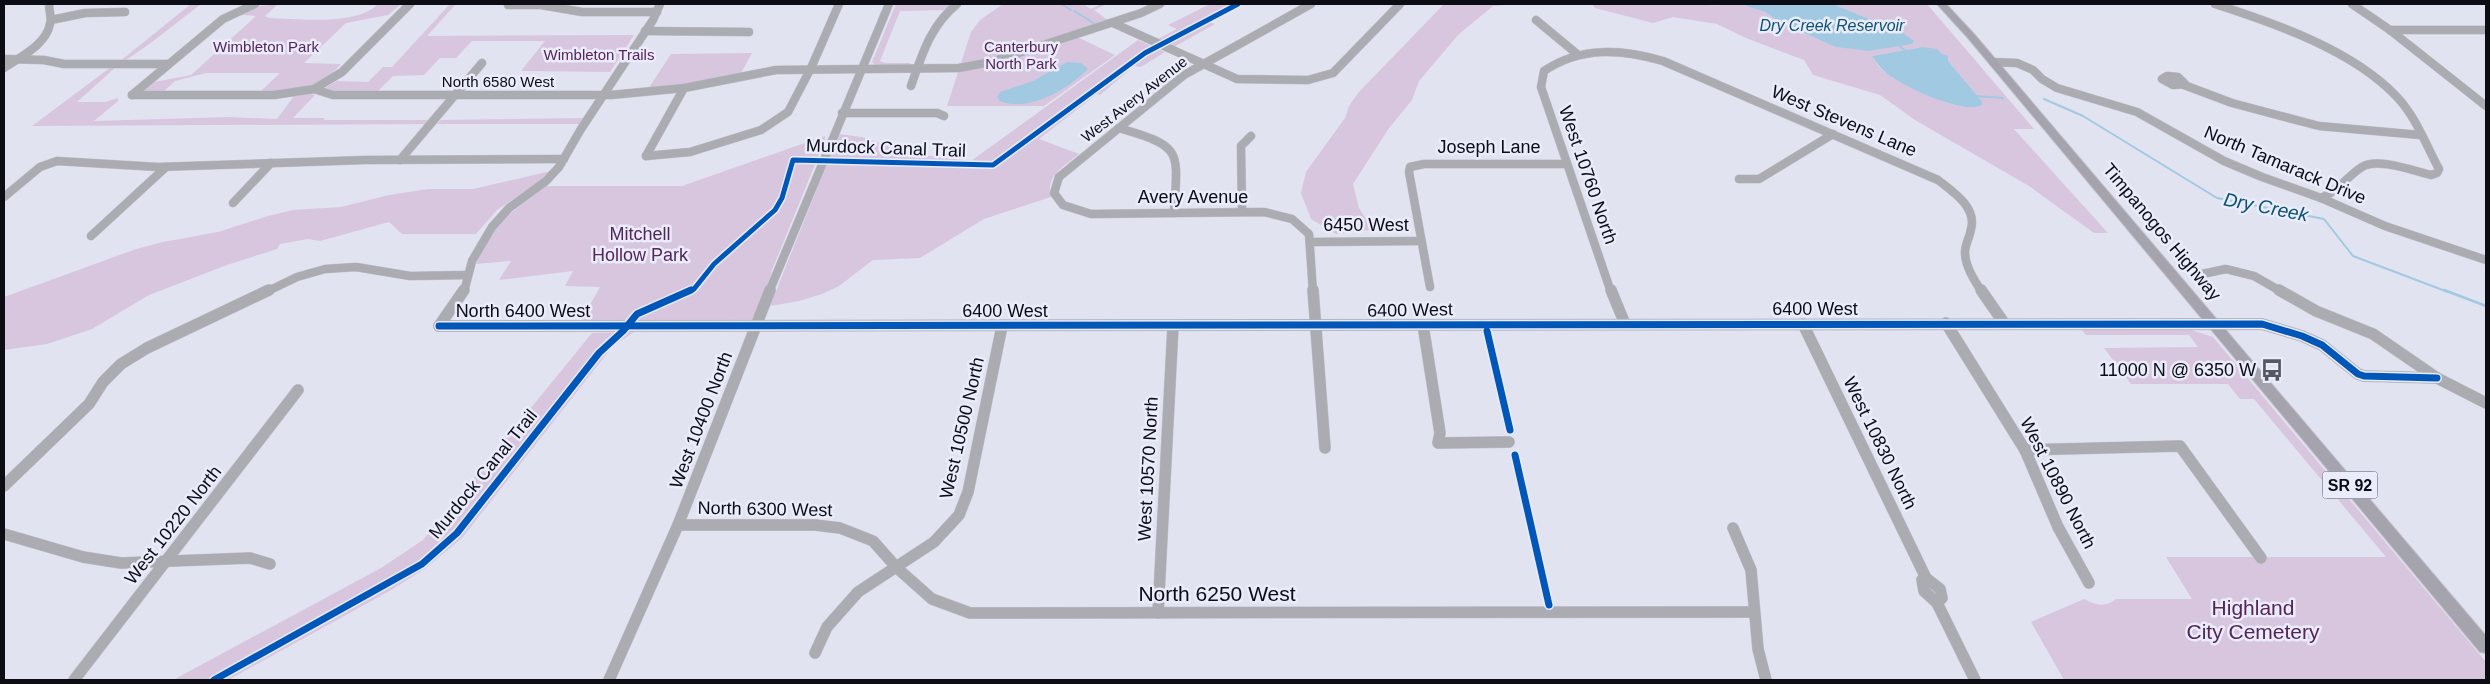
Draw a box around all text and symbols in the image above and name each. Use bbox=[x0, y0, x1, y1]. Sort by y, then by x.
water label: Dry Creek Reservoir bbox=[1760, 17, 1905, 34]
park label: Wimbleton Park bbox=[213, 38, 319, 55]
park label: Canterbury North Park bbox=[984, 38, 1059, 72]
park label: Wimbleton Trails bbox=[544, 46, 654, 63]
street label: West Avery Avenue bbox=[1078, 53, 1190, 145]
street label: North 6580 West bbox=[442, 73, 555, 90]
street label: West Stevens Lane bbox=[1768, 81, 1920, 161]
street label: West 10760 North bbox=[1555, 103, 1621, 247]
street label: North Tamarack Drive bbox=[2201, 122, 2369, 208]
street label: Murdock Canal Trail bbox=[806, 135, 966, 161]
street label: Joseph Lane bbox=[1437, 137, 1541, 157]
street label: Timpanogos Highway bbox=[2099, 160, 2225, 304]
street label: Avery Avenue bbox=[1138, 187, 1248, 207]
water label: Dry Creek bbox=[2222, 189, 2311, 226]
street label: 6450 West bbox=[1323, 215, 1409, 235]
park label: Mitchell Hollow Park bbox=[592, 224, 689, 265]
street label: 6400 West bbox=[1367, 299, 1453, 321]
street label: 6400 West bbox=[1772, 299, 1858, 319]
street label: North 6400 West bbox=[456, 301, 590, 321]
street label: 6400 West bbox=[962, 301, 1048, 321]
street label: West 10400 North bbox=[666, 349, 736, 491]
street label: West 10500 North bbox=[936, 355, 988, 501]
bus stop icon: 11000 N @ 6350 W bbox=[2259, 357, 2285, 383]
place label: 11000 N @ 6350 W bbox=[2099, 360, 2256, 380]
street label: West 10830 North bbox=[1839, 374, 1921, 512]
street label: West 10570 North bbox=[1134, 396, 1162, 542]
street label: Murdock Canal Trail bbox=[425, 406, 541, 542]
street label: West 10890 North bbox=[2016, 414, 2100, 552]
street label: West 10220 North bbox=[121, 462, 225, 588]
road number: SR 92 bbox=[2322, 472, 2378, 498]
street label: North 6300 West bbox=[697, 498, 833, 520]
street label: North 6250 West bbox=[1138, 582, 1296, 605]
park label: Highland City Cemetery bbox=[2186, 596, 2320, 643]

